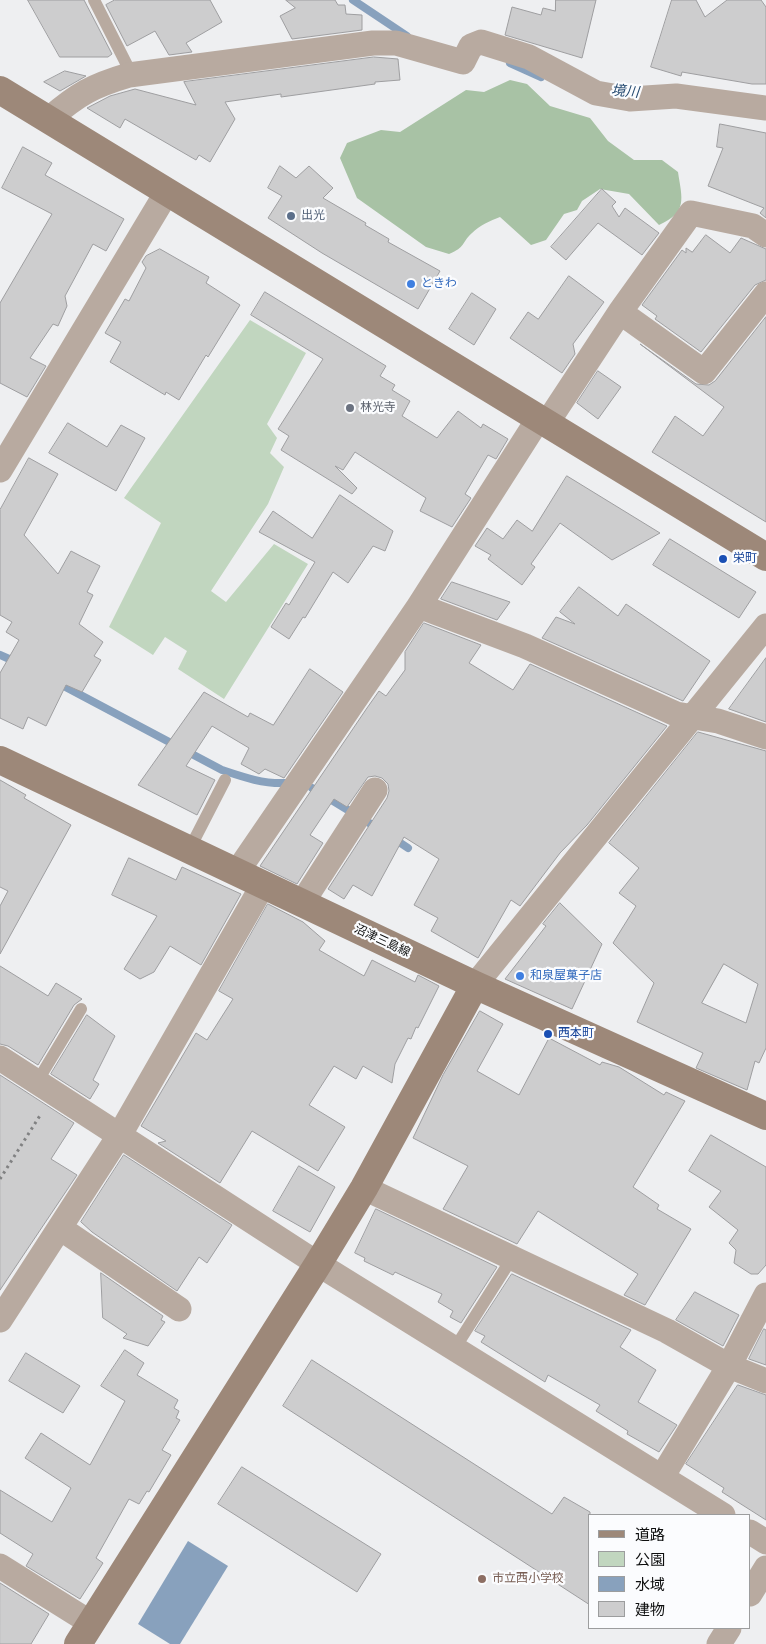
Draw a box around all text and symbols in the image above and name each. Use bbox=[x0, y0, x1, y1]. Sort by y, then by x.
water label: 境川 bbox=[610, 82, 640, 102]
place label: 出光 bbox=[301, 209, 325, 223]
marker: 出光 bbox=[285, 210, 297, 222]
place label: ときわ bbox=[421, 277, 457, 291]
marker: ときわ bbox=[405, 278, 417, 290]
place label: 林光寺 bbox=[360, 401, 396, 415]
marker: 林光寺 bbox=[344, 402, 356, 414]
place label: 栄町 bbox=[733, 552, 757, 566]
marker: 栄町 bbox=[717, 553, 729, 565]
street label: 沼津三島線 bbox=[352, 922, 412, 960]
place label: 和泉屋菓子店 bbox=[530, 969, 602, 983]
marker: 和泉屋菓子店 bbox=[514, 970, 526, 982]
place label: 西本町 bbox=[558, 1027, 594, 1041]
marker: 西本町 bbox=[542, 1028, 554, 1040]
legend bbox=[588, 1514, 751, 1629]
text: 道路 bbox=[635, 1524, 665, 1545]
text: 公園 bbox=[635, 1549, 665, 1570]
place label: 市立西小学校 bbox=[492, 1572, 564, 1586]
marker: 市立西小学校 bbox=[476, 1573, 488, 1585]
text: 水域 bbox=[635, 1574, 665, 1595]
text: 建物 bbox=[635, 1599, 665, 1620]

